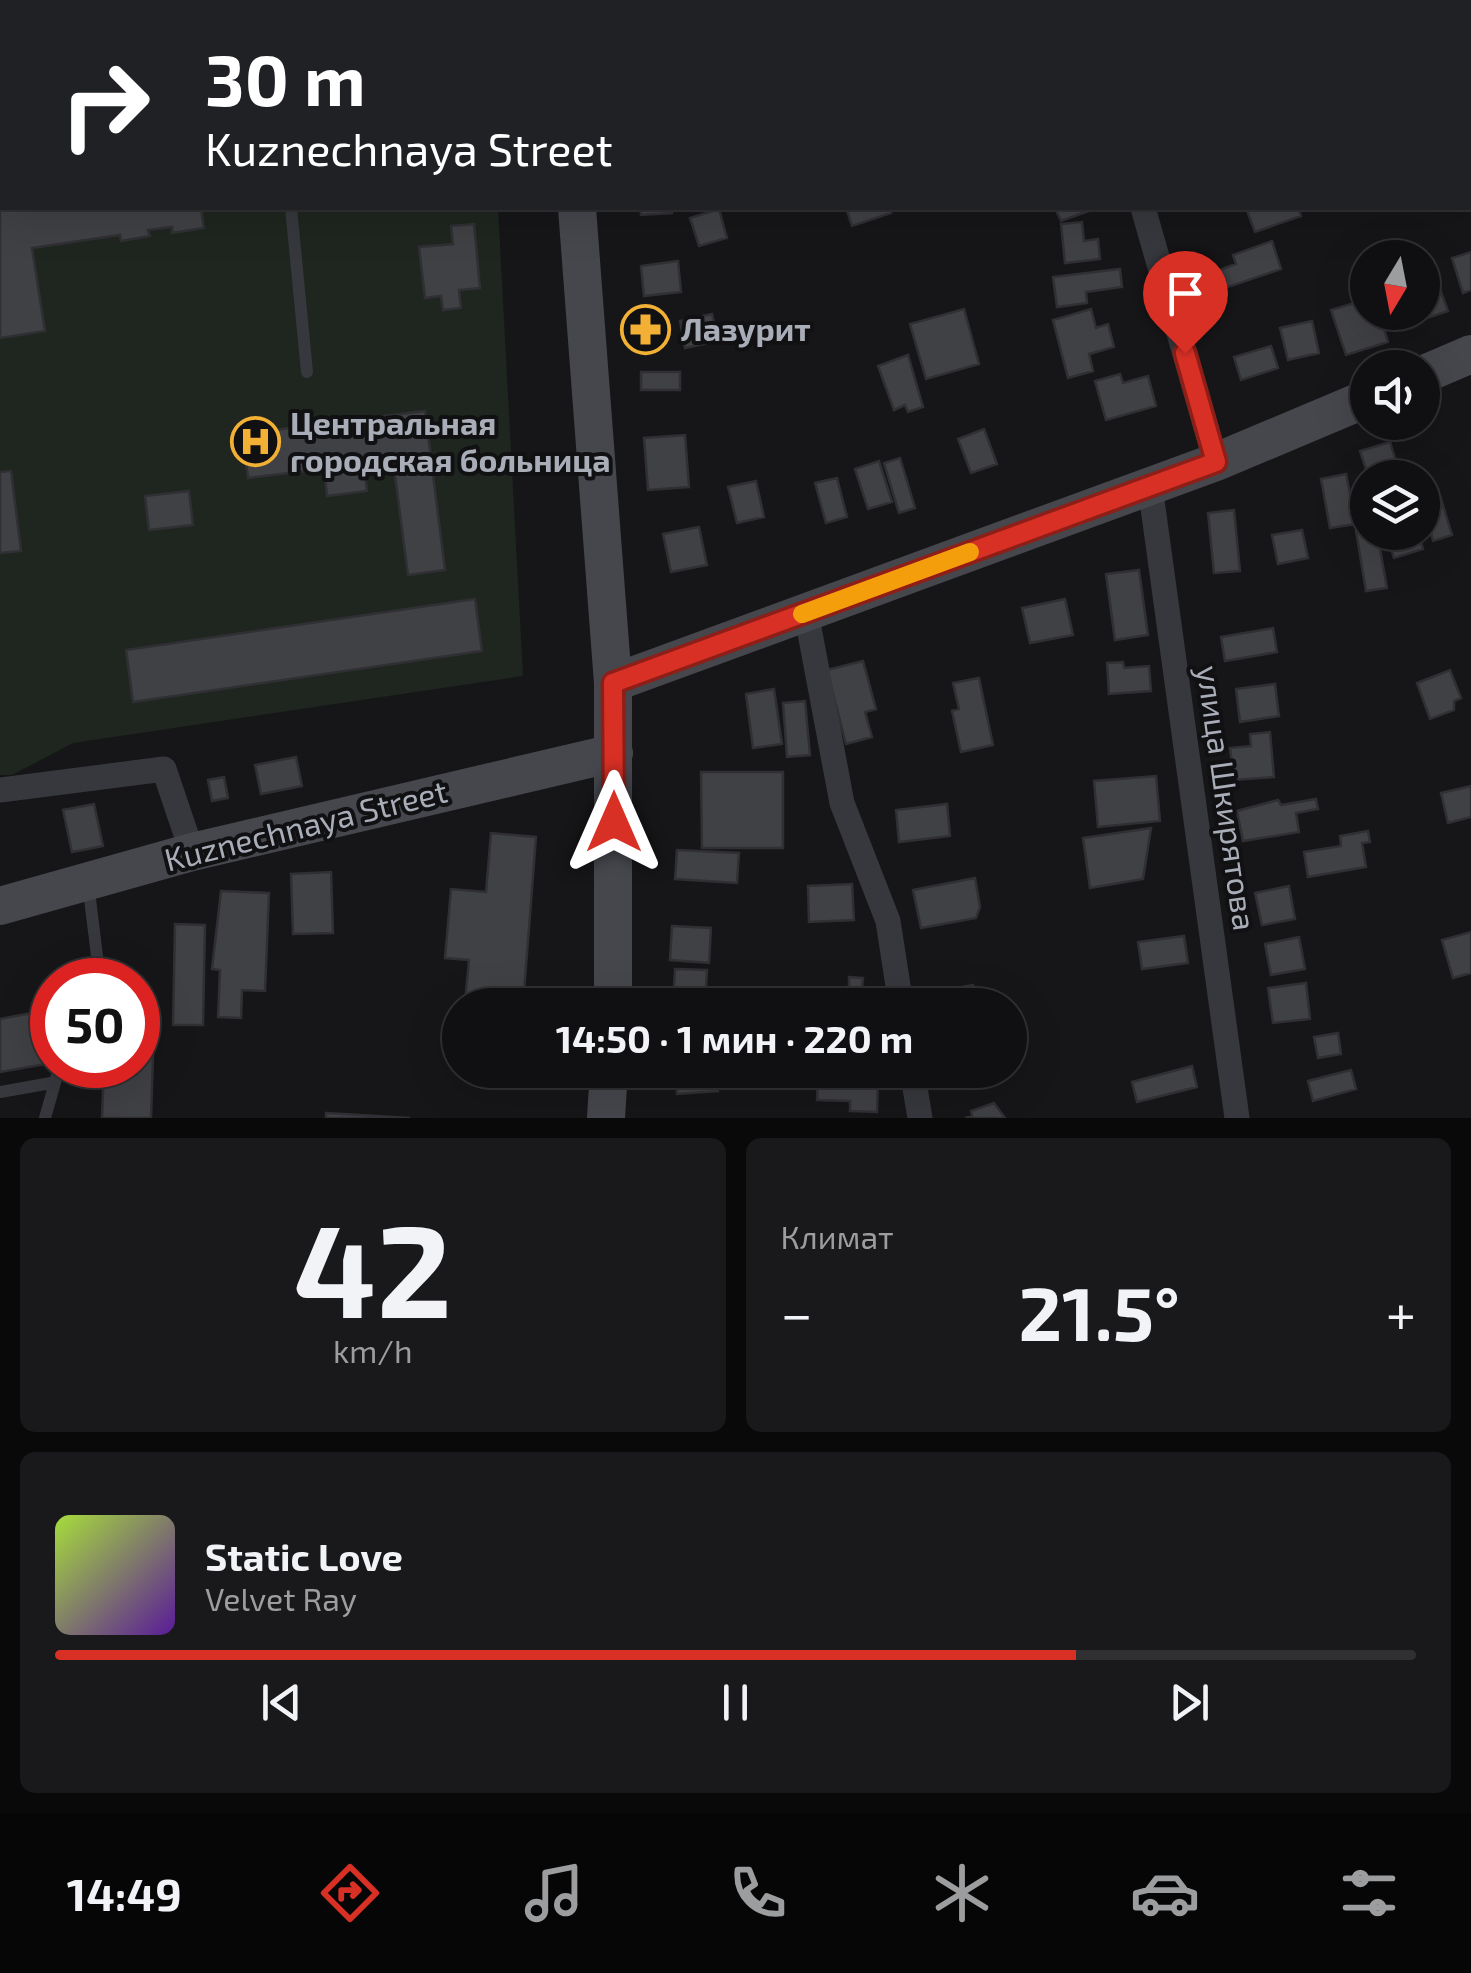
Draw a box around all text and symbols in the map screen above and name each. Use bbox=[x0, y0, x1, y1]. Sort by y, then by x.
text: 30 m bbox=[205, 36, 366, 120]
icon: right bbox=[40, 40, 170, 170]
text: Kuznechnaya Street bbox=[205, 121, 613, 175]
north arrow bbox=[1350, 240, 1440, 330]
map controls bbox=[1350, 240, 1440, 550]
pin bbox=[1143, 251, 1228, 354]
icon: arrive bbox=[1158, 266, 1213, 321]
pharmacy icon: Лазурит bbox=[620, 304, 672, 356]
place label: Лазурит bbox=[681, 309, 811, 348]
button: sound bbox=[1350, 350, 1440, 440]
place label: Центральная городская больница bbox=[290, 403, 611, 478]
hospital icon: Центральная городская больница bbox=[229, 416, 281, 468]
button: layers bbox=[1350, 460, 1440, 550]
street label: улица Шкирятова bbox=[1190, 663, 1265, 933]
position arrow bbox=[562, 770, 666, 874]
street label: Kuznechnaya Street bbox=[160, 771, 451, 878]
speed limit sign: 50 bbox=[30, 958, 160, 1088]
text: 14:50 · 1 мин · 220 m bbox=[556, 1015, 913, 1061]
text: 42 bbox=[294, 1188, 452, 1344]
text: Климат bbox=[781, 1217, 894, 1255]
text: 21.5° bbox=[1018, 1266, 1180, 1356]
text: − bbox=[781, 1279, 813, 1345]
text: + bbox=[1386, 1279, 1416, 1345]
text: km/h bbox=[333, 1331, 412, 1369]
text: Static Love bbox=[205, 1533, 403, 1579]
text: Velvet Ray bbox=[205, 1579, 357, 1617]
icon: previous bbox=[254, 1675, 309, 1730]
icon: pause bbox=[708, 1675, 763, 1730]
icon: next bbox=[1162, 1675, 1217, 1730]
icon: directions bbox=[315, 1858, 385, 1928]
icon: music bbox=[519, 1858, 589, 1928]
icon: phone bbox=[723, 1858, 793, 1928]
icon: climate bbox=[927, 1858, 997, 1928]
icon: car bbox=[1130, 1858, 1200, 1928]
icon: filters bbox=[1334, 1858, 1404, 1928]
text: 14:49 bbox=[67, 1866, 182, 1920]

